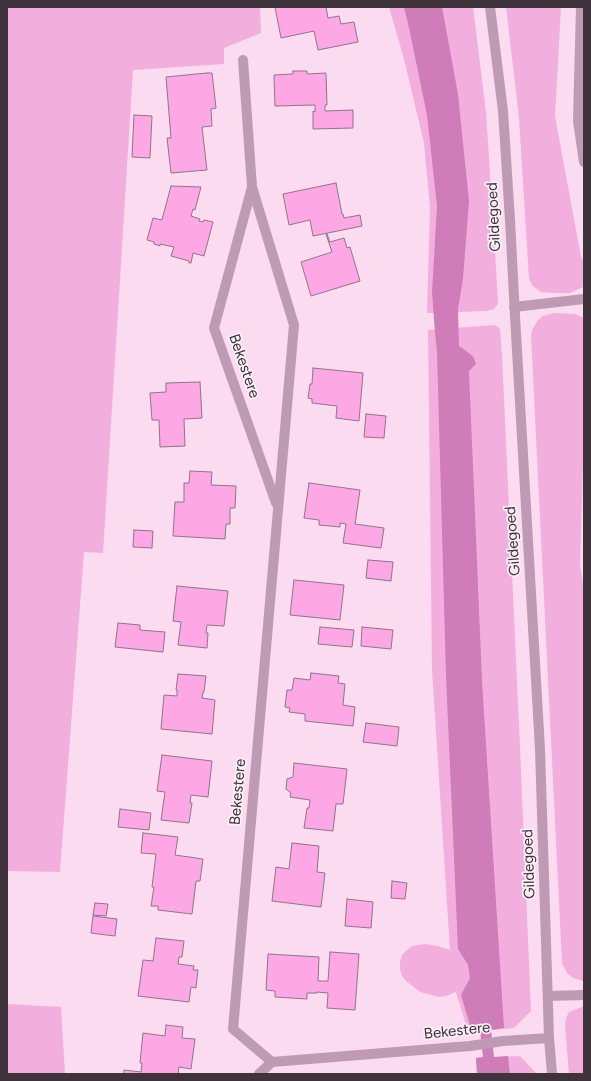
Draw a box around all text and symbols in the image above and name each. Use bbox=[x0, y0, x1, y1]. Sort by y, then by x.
street label: Gildegoed bbox=[483, 182, 505, 252]
street label: Bekestere bbox=[225, 332, 263, 400]
street label: Gildegoed bbox=[502, 506, 524, 576]
street label: Bekestere bbox=[226, 758, 250, 826]
street label: Gildegoed bbox=[519, 829, 539, 899]
street label: Bekestere bbox=[423, 1019, 491, 1043]

